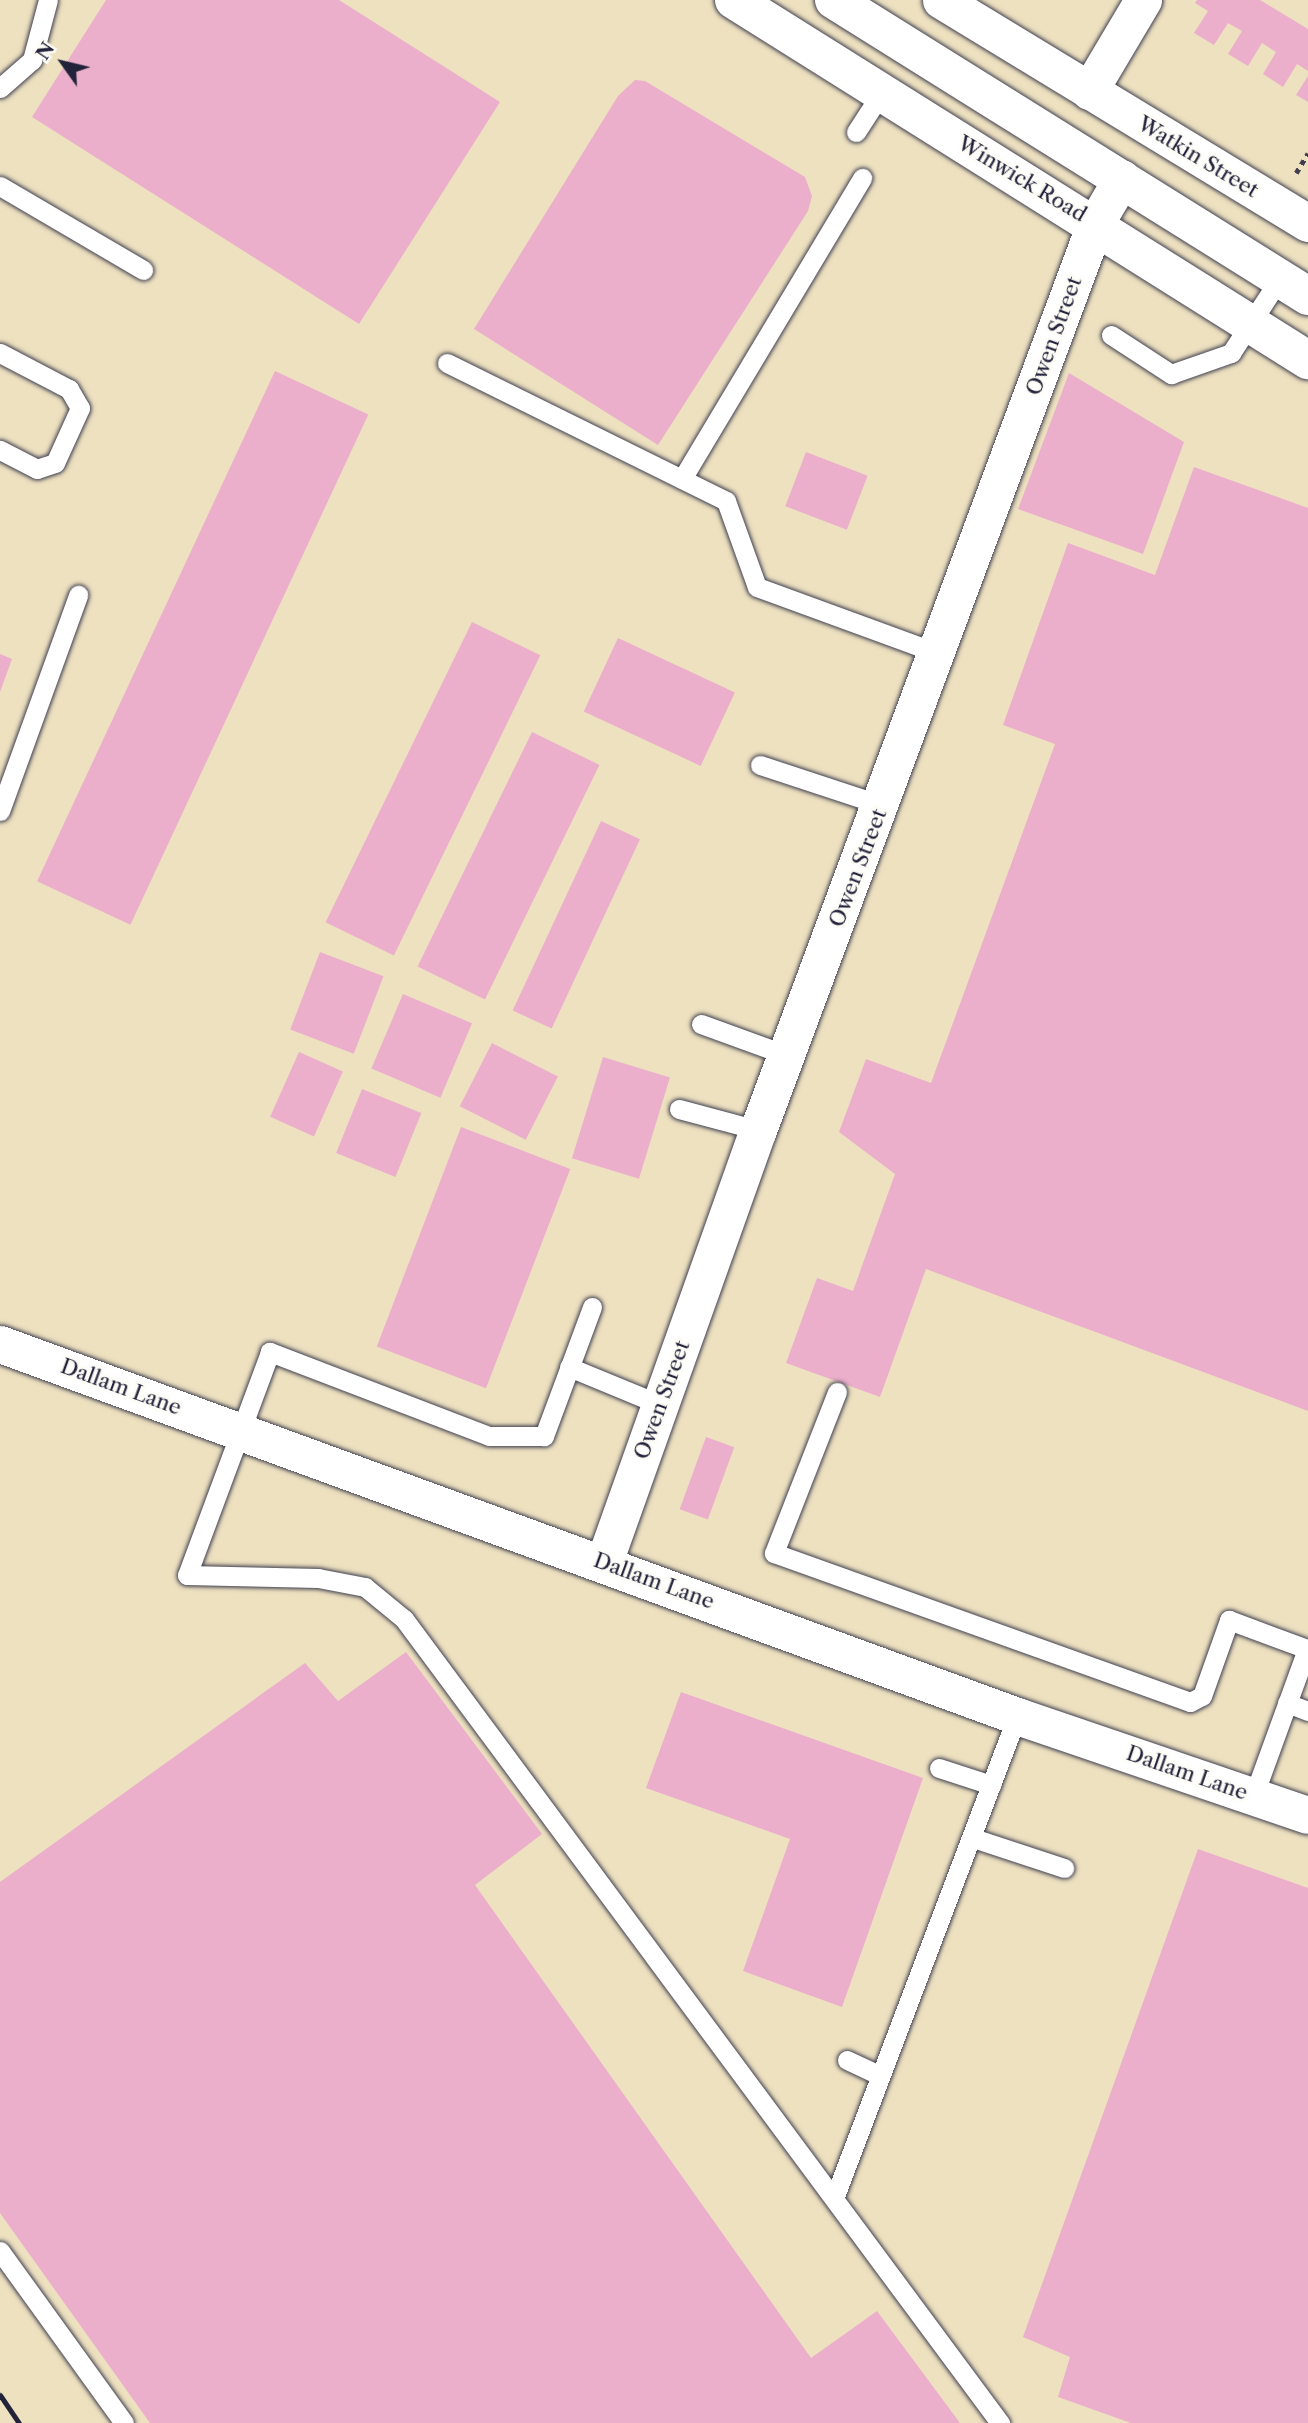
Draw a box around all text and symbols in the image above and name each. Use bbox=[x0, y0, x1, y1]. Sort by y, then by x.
north arrow bbox=[28, 28, 98, 98]
text: N bbox=[31, 38, 59, 64]
street label: Watkin Street bbox=[1133, 111, 1263, 203]
street label: Winwick Road bbox=[953, 130, 1091, 228]
street label: Owen Street bbox=[1021, 273, 1087, 399]
street label: Owen Street bbox=[824, 805, 892, 931]
street label: Owen Street bbox=[629, 1337, 695, 1463]
street label: Dallam Lane bbox=[57, 1354, 185, 1420]
street label: Dallam Lane bbox=[590, 1548, 718, 1614]
street label: Dallam Lane bbox=[1123, 1740, 1251, 1806]

